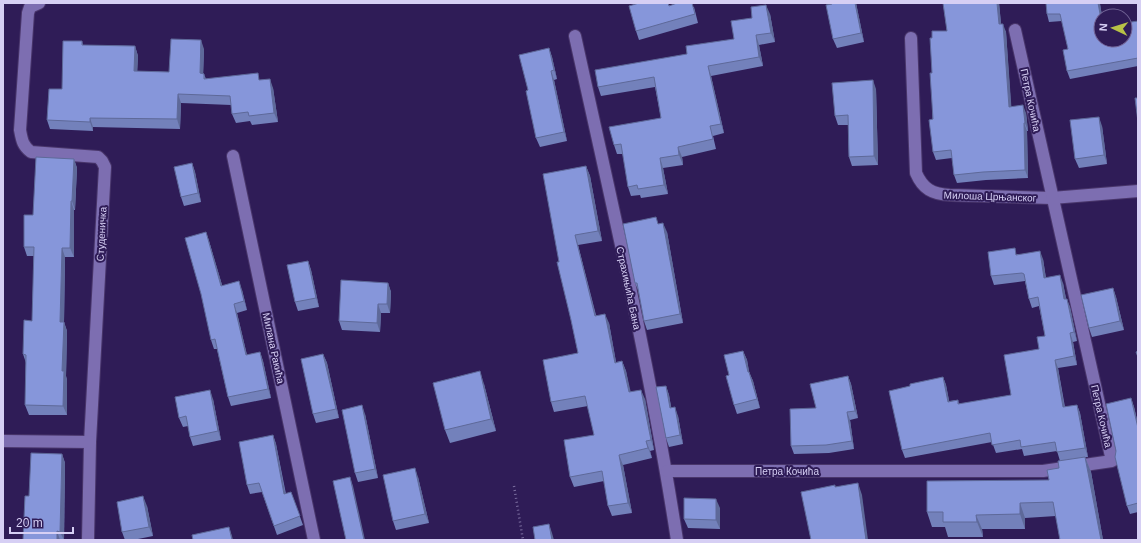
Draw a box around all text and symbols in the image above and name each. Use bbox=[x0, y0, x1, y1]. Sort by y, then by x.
north arrow bbox=[1093, 8, 1133, 48]
text: N bbox=[1097, 23, 1109, 32]
street label: Петра Кочића bbox=[1018, 68, 1043, 133]
street label: Милоша Црњанског bbox=[943, 189, 1037, 204]
street label: Студеничка bbox=[95, 206, 108, 262]
street label: Страхињића Бана bbox=[614, 246, 643, 331]
street label: Милана Ракића bbox=[261, 312, 286, 385]
street label: Петра Кочића bbox=[1089, 384, 1114, 449]
street label: Петра Кочића bbox=[755, 466, 819, 477]
scale bar bbox=[10, 509, 73, 535]
text: 20 m bbox=[16, 516, 43, 530]

